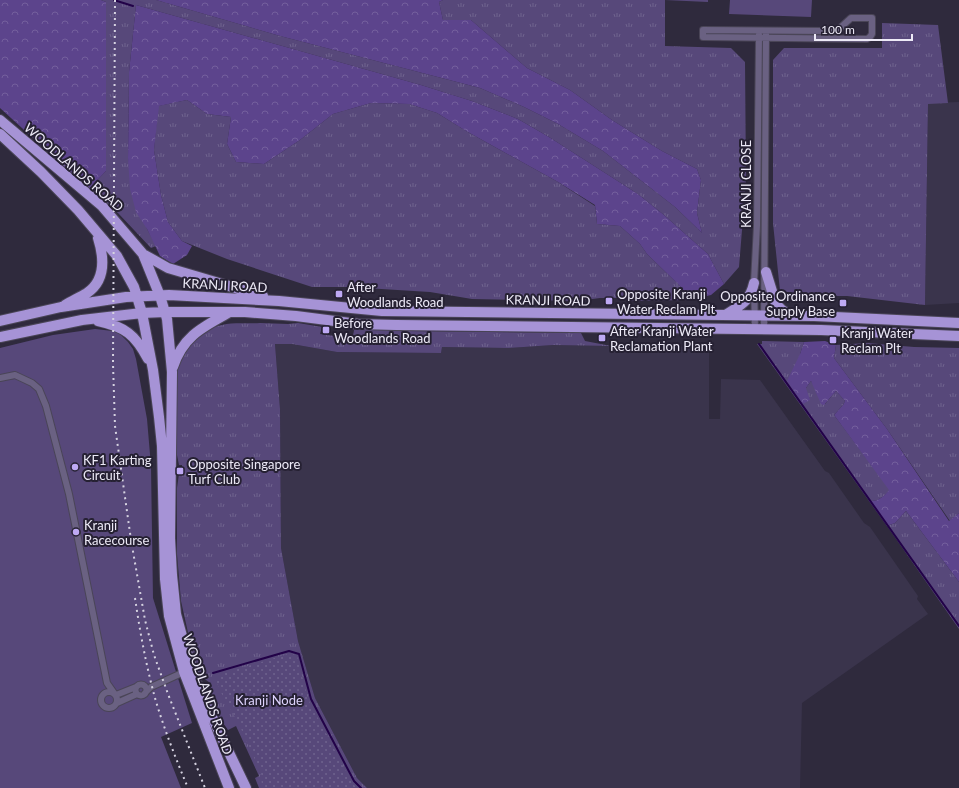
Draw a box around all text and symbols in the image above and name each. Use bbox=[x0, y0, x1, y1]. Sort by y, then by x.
scale bar bbox=[815, 16, 912, 42]
text: 100 m bbox=[821, 22, 855, 37]
street label: WOODLANDS ROAD bbox=[21, 119, 127, 215]
street label: KRANJI CLOSE bbox=[738, 140, 754, 228]
street label: KRANJI ROAD bbox=[182, 275, 268, 295]
place label: After Woodlands Road bbox=[347, 279, 444, 310]
place label: Opposite Kranji Water Reclam Plt bbox=[617, 286, 716, 317]
place label: Opposite Ordinance Supply Base bbox=[720, 288, 835, 319]
marker: After Woodlands Road bbox=[334, 289, 344, 299]
street label: KRANJI ROAD bbox=[505, 291, 591, 309]
marker: Opposite Kranji Water Reclam Plt bbox=[604, 296, 614, 306]
marker: Opposite Ordinance Supply Base bbox=[838, 298, 848, 308]
place label: Before Woodlands Road bbox=[334, 315, 431, 346]
place label: After Kranji Water Reclamation Plant bbox=[610, 323, 714, 354]
marker: Before Woodlands Road bbox=[321, 325, 331, 335]
place label: Kranji Water Reclam Plt bbox=[841, 325, 913, 356]
marker: After Kranji Water Reclamation Plant bbox=[597, 333, 607, 343]
marker: Kranji Water Reclam Plt bbox=[828, 335, 838, 345]
place label: KF1 Karting Circuit bbox=[83, 452, 152, 483]
place label: Opposite Singapore Turf Club bbox=[188, 456, 301, 487]
marker: KF1 Karting Circuit bbox=[70, 462, 80, 472]
marker: Opposite Singapore Turf Club bbox=[175, 466, 185, 476]
place label: Kranji Racecourse bbox=[84, 517, 149, 548]
marker: Kranji Racecourse bbox=[71, 527, 81, 537]
street label: WOODLANDS ROAD bbox=[180, 632, 236, 757]
park label: Kranji Node bbox=[235, 692, 303, 708]

